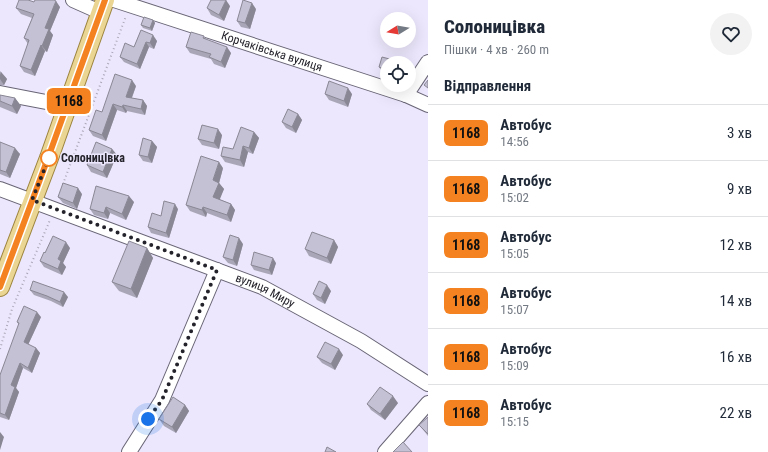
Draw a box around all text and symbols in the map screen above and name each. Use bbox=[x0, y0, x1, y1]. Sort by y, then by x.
north arrow bbox=[380, 12, 416, 48]
map controls bbox=[380, 12, 416, 92]
button: heart bbox=[710, 13, 752, 55]
text: Солоницівка bbox=[444, 15, 545, 38]
street label: Корчаківська вулиця bbox=[220, 28, 324, 74]
text: Пішки · 4 хв · 260 m bbox=[444, 42, 549, 57]
button: locate bbox=[380, 56, 416, 92]
text: Відправлення bbox=[444, 77, 531, 95]
line badge: 1168 bbox=[41, 88, 97, 114]
text: 1168 bbox=[55, 93, 83, 109]
text: Автобус bbox=[500, 116, 552, 134]
text: 3 хв bbox=[727, 124, 752, 142]
text: 1168 bbox=[452, 125, 480, 141]
text: 14:56 bbox=[500, 134, 529, 149]
marker: Солоницівка bbox=[40, 149, 58, 167]
place label: Солоницівка bbox=[61, 151, 125, 165]
text: Автобус bbox=[500, 172, 552, 190]
text: 9 хв bbox=[727, 180, 752, 198]
text: 1168 bbox=[452, 181, 480, 197]
text: 15:02 bbox=[500, 190, 529, 205]
text: Автобус bbox=[500, 228, 552, 246]
text: 12 хв bbox=[720, 236, 752, 254]
text: 1168 bbox=[452, 237, 480, 253]
text: 15:05 bbox=[500, 246, 529, 261]
street label: вулиця Миру bbox=[234, 271, 297, 311]
text: Автобус bbox=[500, 284, 552, 302]
text: 14 хв bbox=[720, 292, 752, 310]
text: 1168 bbox=[452, 293, 480, 309]
text: 15:07 bbox=[500, 302, 529, 317]
text: Автобус bbox=[500, 340, 552, 358]
text: 16 хв bbox=[720, 348, 752, 366]
text: 1168 bbox=[452, 349, 480, 365]
text: 15:09 bbox=[500, 358, 529, 373]
text: Автобус bbox=[500, 396, 552, 414]
text: 22 хв bbox=[720, 404, 752, 422]
text: 1168 bbox=[452, 405, 480, 421]
your location bbox=[138, 409, 158, 429]
text: 15:15 bbox=[500, 414, 529, 429]

